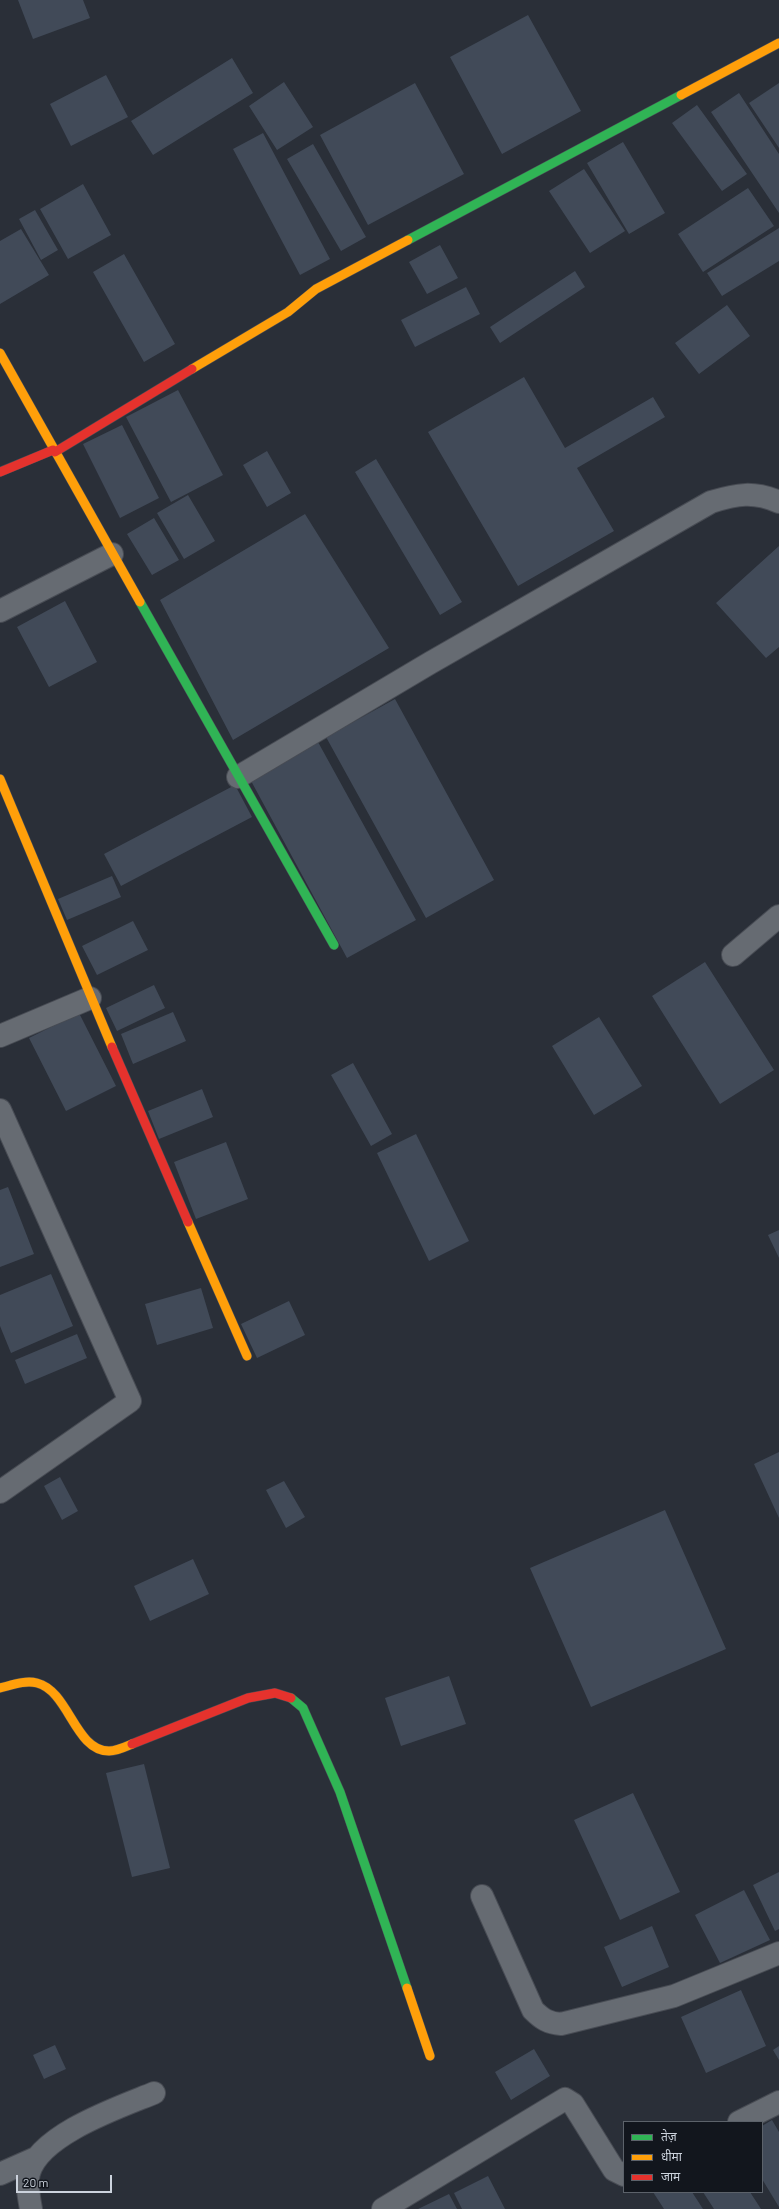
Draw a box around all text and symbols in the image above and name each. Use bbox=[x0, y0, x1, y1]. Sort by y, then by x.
legend bbox=[623, 2121, 763, 2193]
text: तेज़ bbox=[661, 2129, 677, 2143]
text: धीमा bbox=[661, 2149, 682, 2163]
scale bar bbox=[18, 2167, 114, 2193]
text: जाम bbox=[661, 2169, 680, 2183]
text: 20 m bbox=[23, 2175, 49, 2189]

